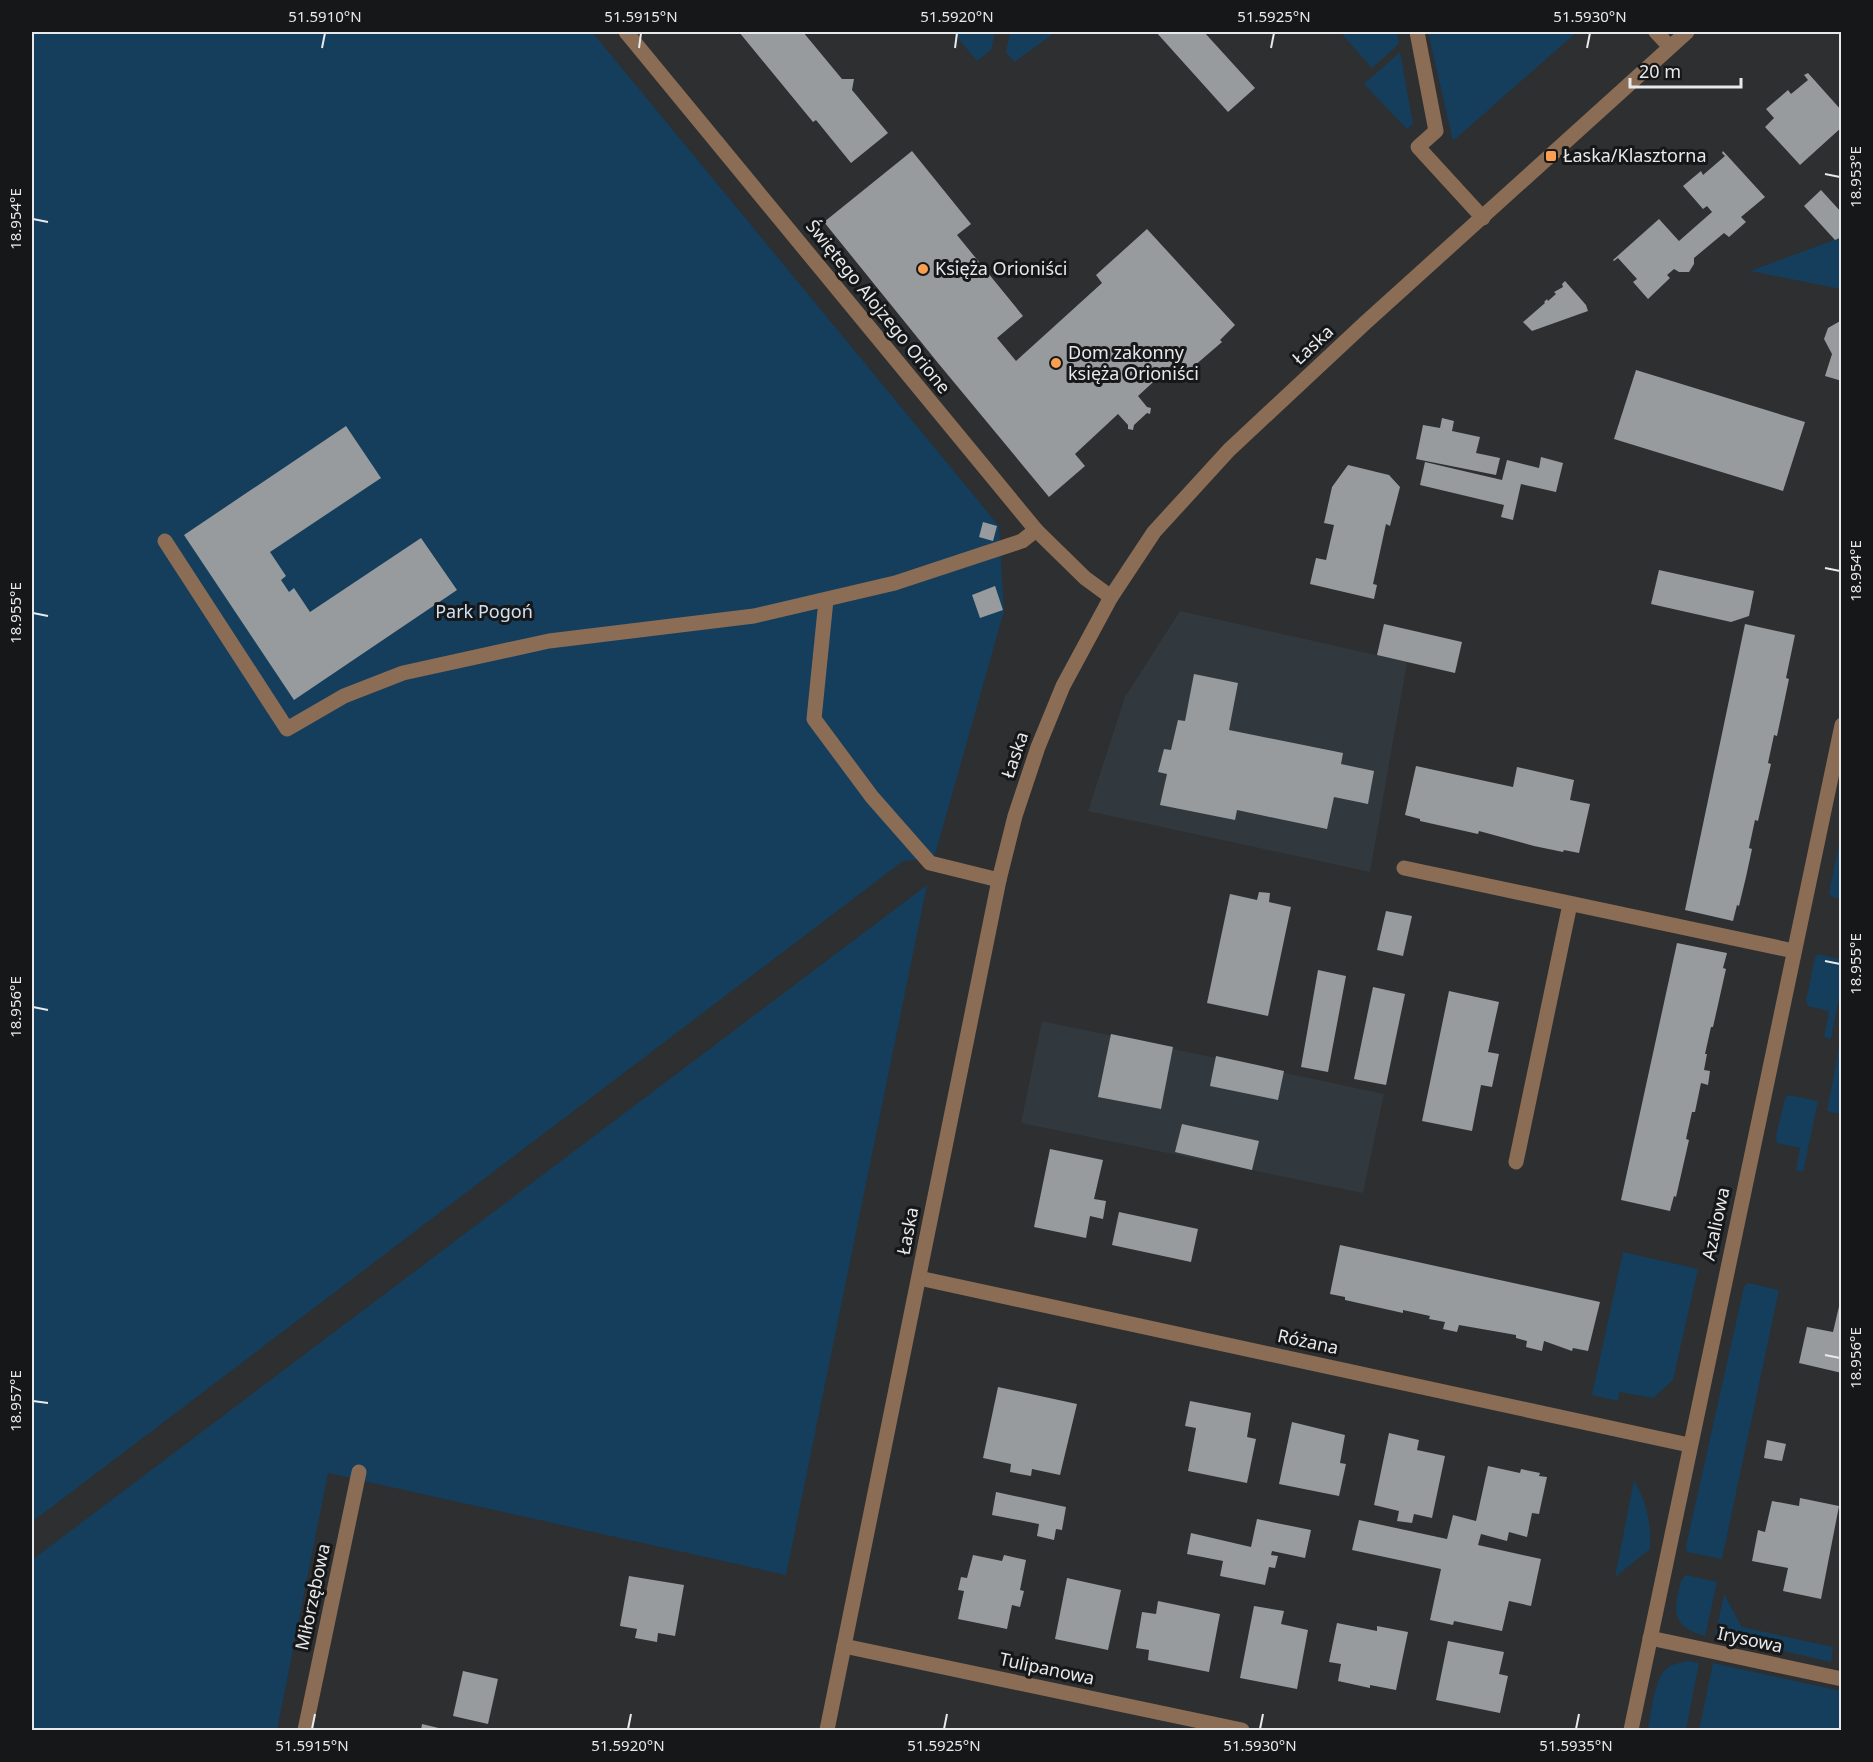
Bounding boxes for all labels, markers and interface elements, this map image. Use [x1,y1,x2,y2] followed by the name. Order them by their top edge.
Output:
[288,6,362,26] text: 51.5910°N
[604,6,678,26] text: 51.5915°N
[920,6,994,26] text: 51.5920°N
[1237,6,1311,26] text: 51.5925°N
[1553,6,1627,26] text: 51.5930°N
[1630,51,1741,89] scale bar
[1639,59,1681,83] text: 20 m
[1563,143,1707,167] place label: Łaska/Klasztorna
[1845,146,1865,208] text: 18.953°E
[1544,149,1558,163] marker: Łaska/Klasztorna
[5,188,25,250] text: 18.954°E
[801,214,956,398] street label: Świętego Alojzego Orione
[935,256,1067,280] place label: Księża Orioniści
[916,262,930,276] marker: Księża Orioniści
[1287,319,1338,369] street label: Łaska
[1068,340,1199,385] place label: Dom zakonny księża Orioniści
[1049,356,1063,370] marker: Dom zakonny księża Orioniści
[1845,540,1865,602] text: 18.954°E
[5,582,25,644] text: 18.955°E
[435,599,533,623] park label: Park Pogoń
[995,728,1033,781] street label: Łaska
[1845,933,1865,995] text: 18.955°E
[5,976,25,1038] text: 18.956°E
[1696,1185,1734,1263] street label: Azaliowa
[891,1205,923,1257] street label: Łaska
[1276,1323,1341,1359] street label: Różana
[1845,1327,1865,1389] text: 18.956°E
[5,1370,25,1432] text: 18.957°E
[289,1541,335,1652] street label: Miłorzębowa
[1715,1620,1785,1658] street label: Irysowa
[997,1646,1097,1690] street label: Tulipanowa
[275,1735,349,1755] text: 51.5915°N
[591,1735,665,1755] text: 51.5920°N
[907,1735,981,1755] text: 51.5925°N
[1223,1735,1297,1755] text: 51.5930°N
[1539,1735,1613,1755] text: 51.5935°N

